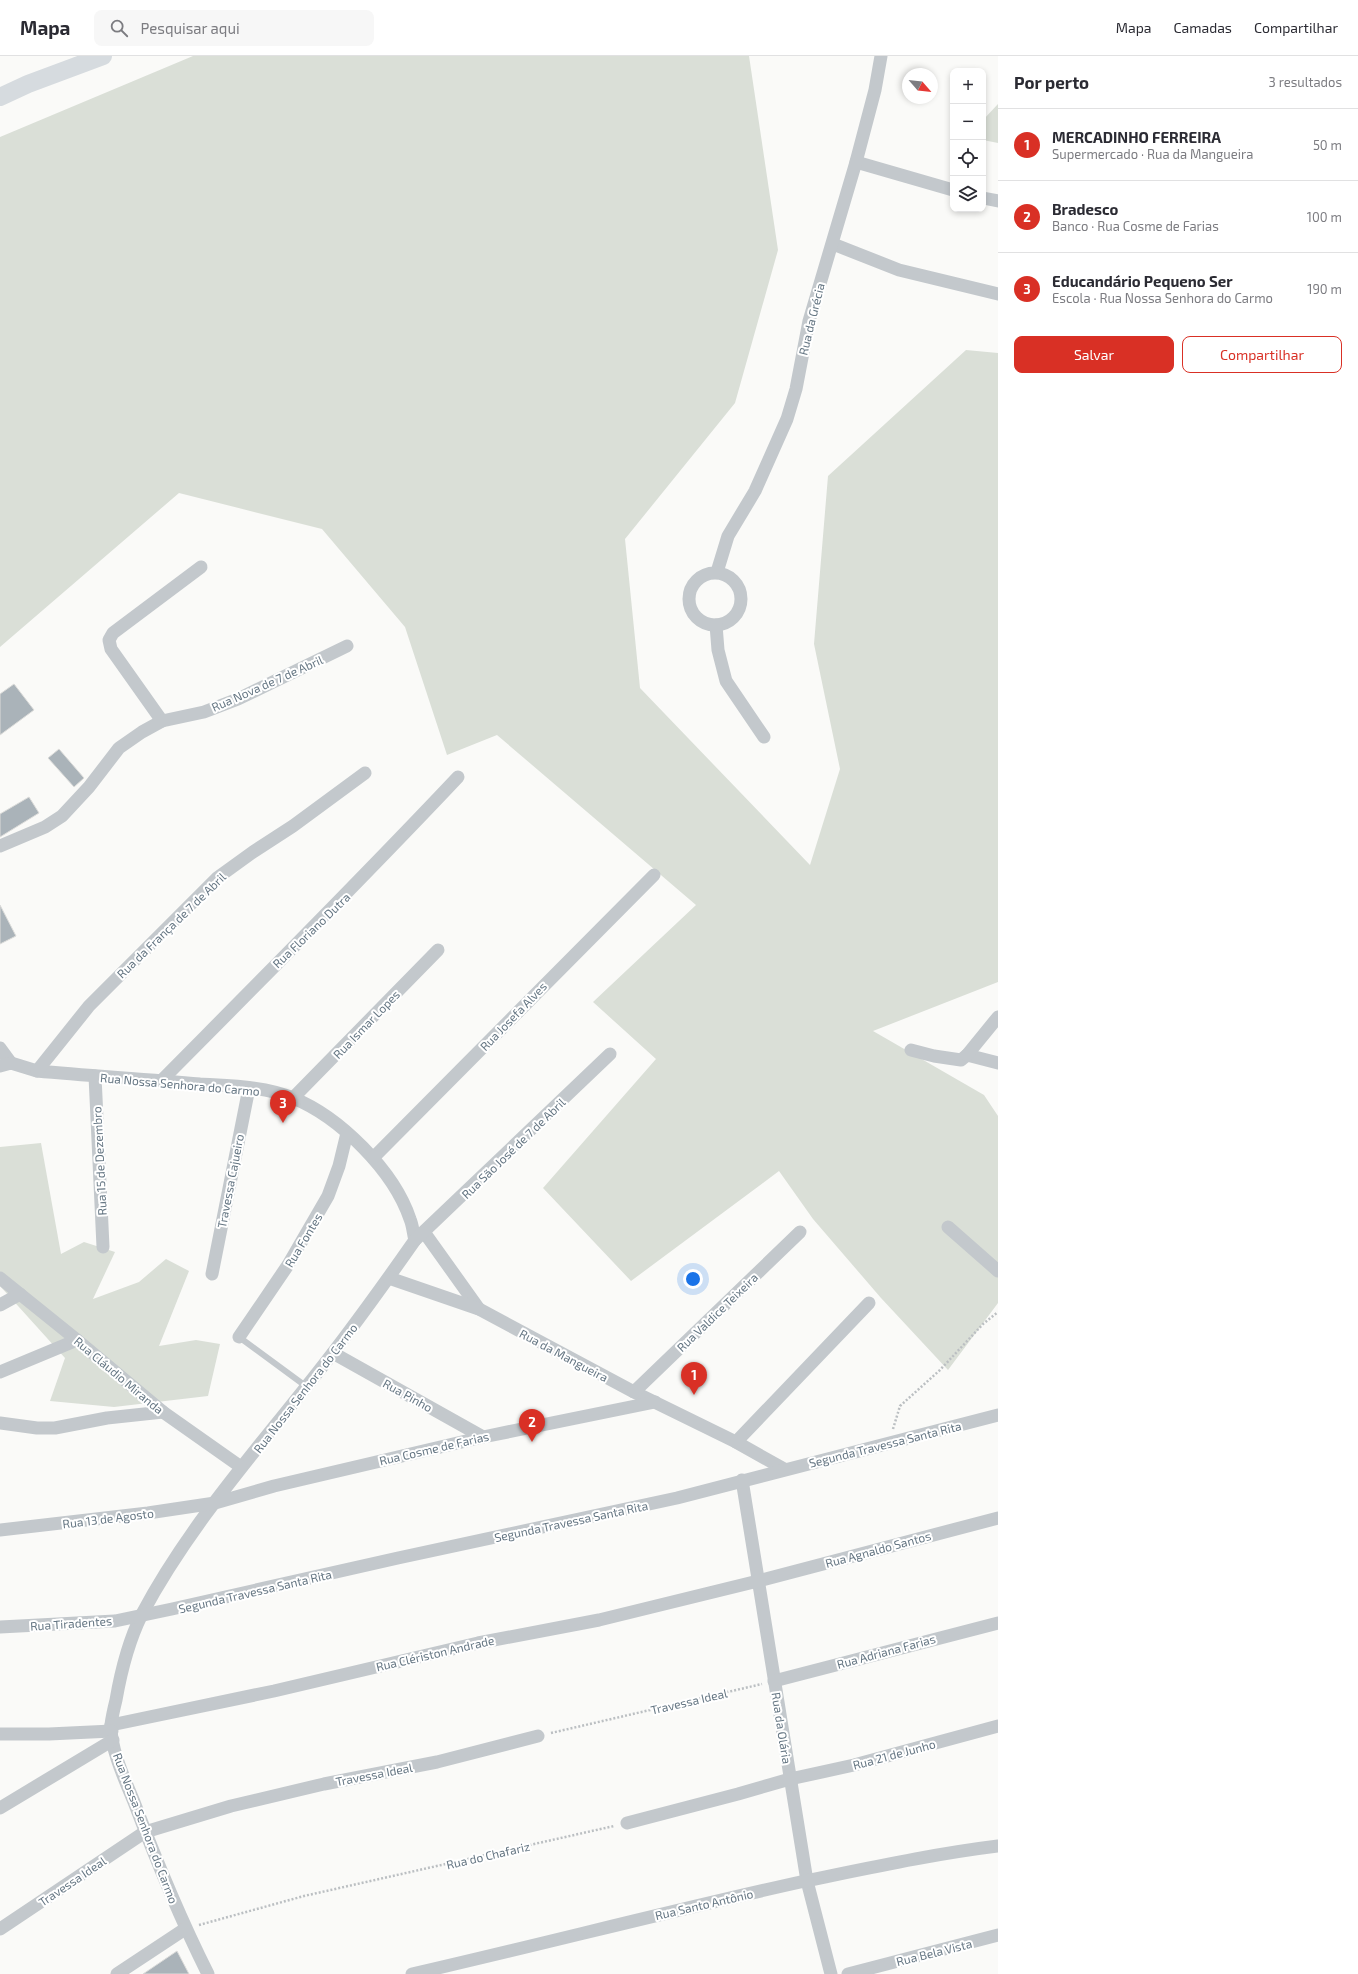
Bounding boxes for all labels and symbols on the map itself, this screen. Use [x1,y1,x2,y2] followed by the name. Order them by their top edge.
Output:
[902,68,938,104] north arrow
[795,282,827,356] street label: Rua da Grécia
[209,652,325,714] street label: Rua Nova de 7 de Abril
[114,869,229,981] street label: Rua da França de 7 de Abril
[269,890,353,970] street label: Rua Floriano Dutra
[477,979,549,1053] street label: Rua Josefa Alves
[330,987,402,1061] street label: Rua Ismar Lopes
[100,1070,261,1098] street label: Rua Nossa Senhora do Carmo
[270,1090,296,1123] pin: 3
[458,1095,568,1201] street label: Rua São José de 7 de Abril
[89,1106,109,1216] street label: Rua 15 de Dezembro
[214,1133,247,1229] street label: Travessa Cajueiro
[281,1210,325,1270] street label: Rua Fontes
[683,1269,703,1289] your location
[674,1270,760,1354] street label: Rua Valdice Teixeira
[250,1320,360,1455] street label: Rua Nossa Senhora do Carmo
[517,1326,611,1384] street label: Rua da Mangueira
[72,1334,166,1416] street label: Rua Cláudio Miranda
[681,1362,707,1395] pin: 1
[381,1376,435,1414] street label: Rua Pinho
[519,1409,545,1442] pin: 2
[807,1418,963,1470] street label: Segunda Travessa Santa Rita
[378,1429,490,1467] street label: Rua Cosme de Farias
[493,1498,649,1544] street label: Segunda Travessa Santa Rita
[62,1505,155,1531] street label: Rua 13 de Agosto
[824,1528,932,1570] street label: Rua Agnaldo Santos
[177,1567,333,1615] street label: Segunda Travessa Santa Rita
[30,1613,112,1633] street label: Rua Tiradentes
[835,1631,937,1671] street label: Rua Adriana Farias
[374,1633,496,1673] street label: Rua Clériston Andrade
[649,1685,729,1717] street label: Travessa Ideal
[769,1691,795,1765] street label: Rua da Olária
[851,1736,937,1772] street label: Rua 21 de Junho
[111,1751,181,1905] street label: Rua Nossa Senhora do Carmo
[334,1760,414,1788] street label: Travessa Ideal
[445,1839,531,1871] street label: Rua do Chafariz
[36,1853,109,1909] street label: Travessa Ideal
[654,1886,755,1922] street label: Rua Santo Antônio
[895,1936,973,1968] street label: Rua Bela Vista

